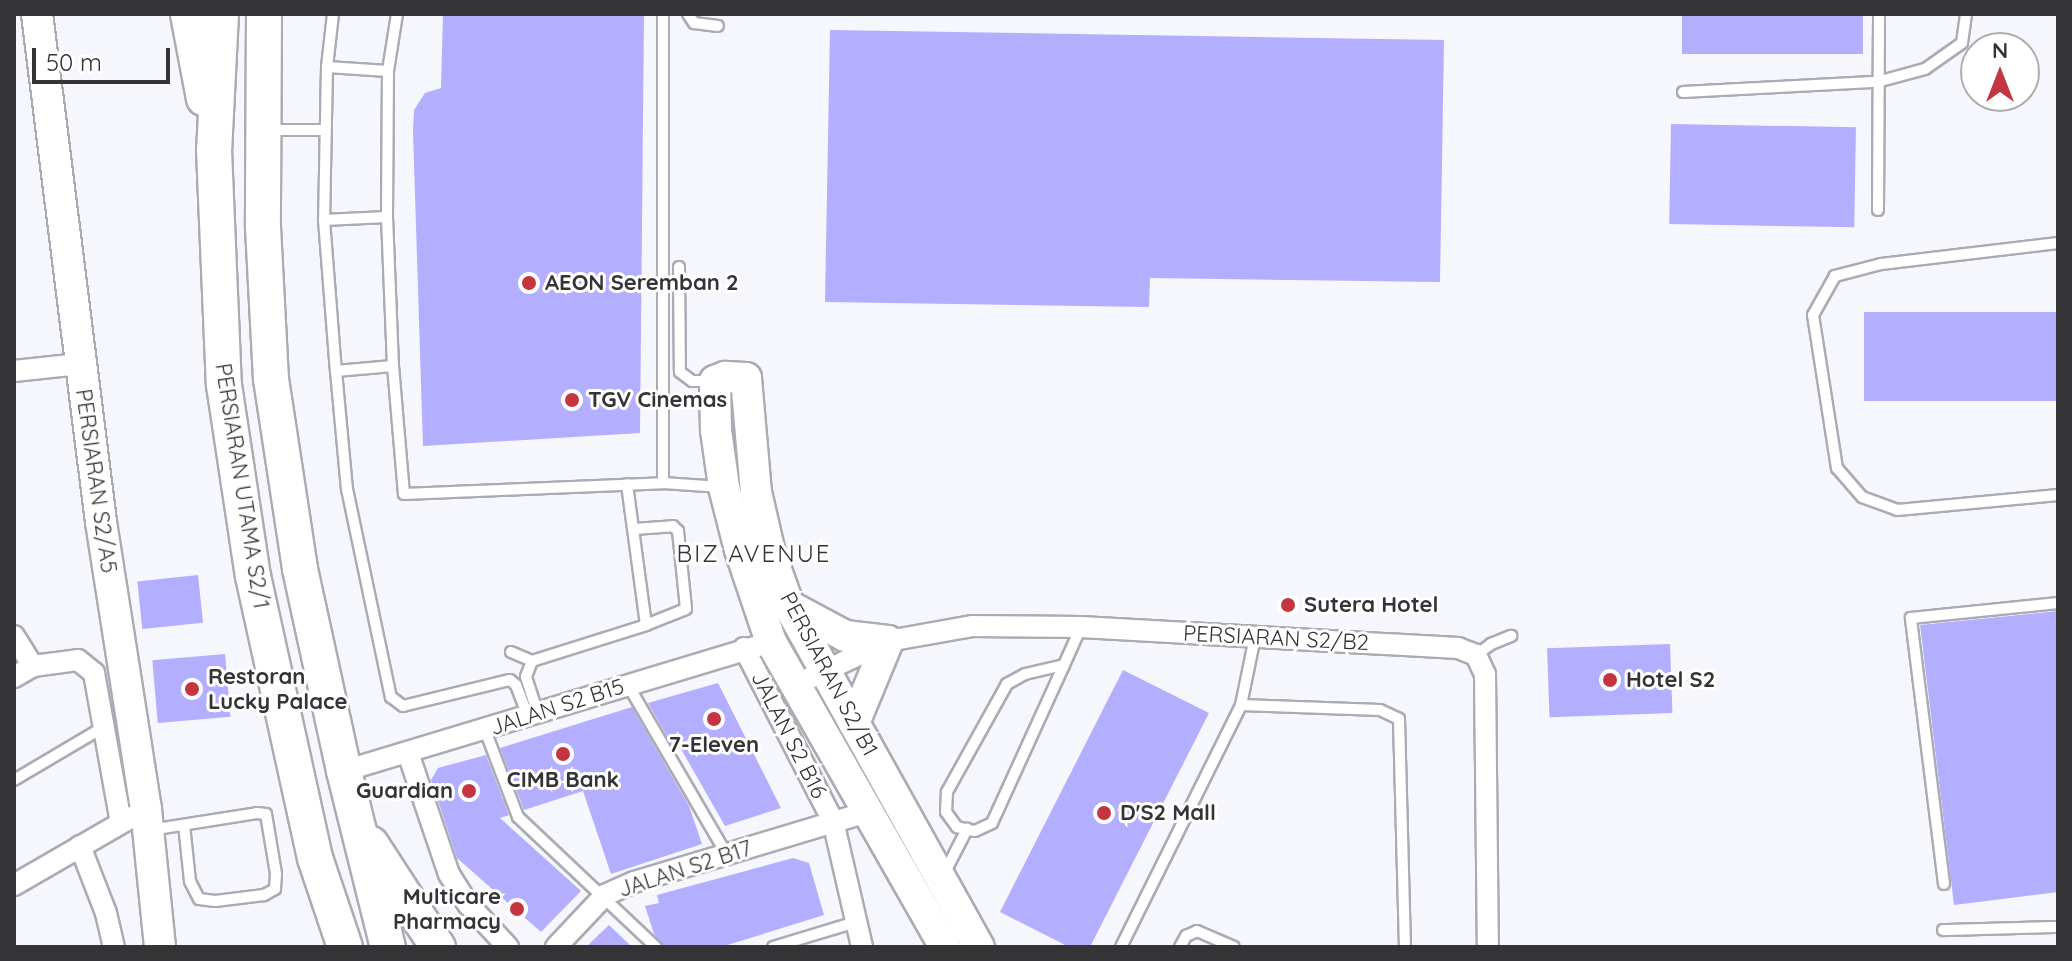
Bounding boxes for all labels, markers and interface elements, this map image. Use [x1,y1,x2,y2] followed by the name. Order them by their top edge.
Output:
[36,32,174,82] scale bar
[1960,32,2040,112] north arrow
[1992,36,2008,64] text: N
[46,47,102,77] text: 50 m
[545,270,739,296] place label: AEON Seremban 2
[520,274,538,292] marker: AEON Seremban 2
[210,361,274,611] street label: PERSIARAN UTAMA S2/1
[70,387,122,575] street label: PERSIARAN S2/A5
[588,387,727,413] place label: TGV Cinemas
[563,391,581,409] marker: TGV Cinemas
[677,540,831,568] district label: BIZ AVENUE
[775,587,883,761] street label: PERSIARAN S2/B1
[1304,592,1439,618] place label: Sutera Hotel
[1279,596,1297,614] marker: Sutera Hotel
[1182,620,1370,656] street label: PERSIARAN S2/B2
[208,663,347,714] place label: Restoran Lucky Palace
[746,667,832,803] street label: JALAN S2 B16
[1626,667,1715,693] place label: Hotel S2
[1601,671,1619,689] marker: Hotel S2
[487,673,627,741] street label: JALAN S2 B15
[183,680,201,698] marker: Restoran Lucky Palace
[705,710,723,728] marker: 7-Eleven
[669,732,759,758] place label: 7-Eleven
[554,745,572,763] marker: CIMB Bank
[507,767,619,793] place label: CIMB Bank
[356,778,453,804] place label: Guardian
[460,782,478,800] marker: Guardian
[1120,800,1216,826] place label: D'S2 Mall
[1095,804,1113,822] marker: D'S2 Mall
[615,835,755,903] street label: JALAN S2 B17
[393,883,501,934] place label: Multicare Pharmacy
[508,900,526,918] marker: Multicare Pharmacy

